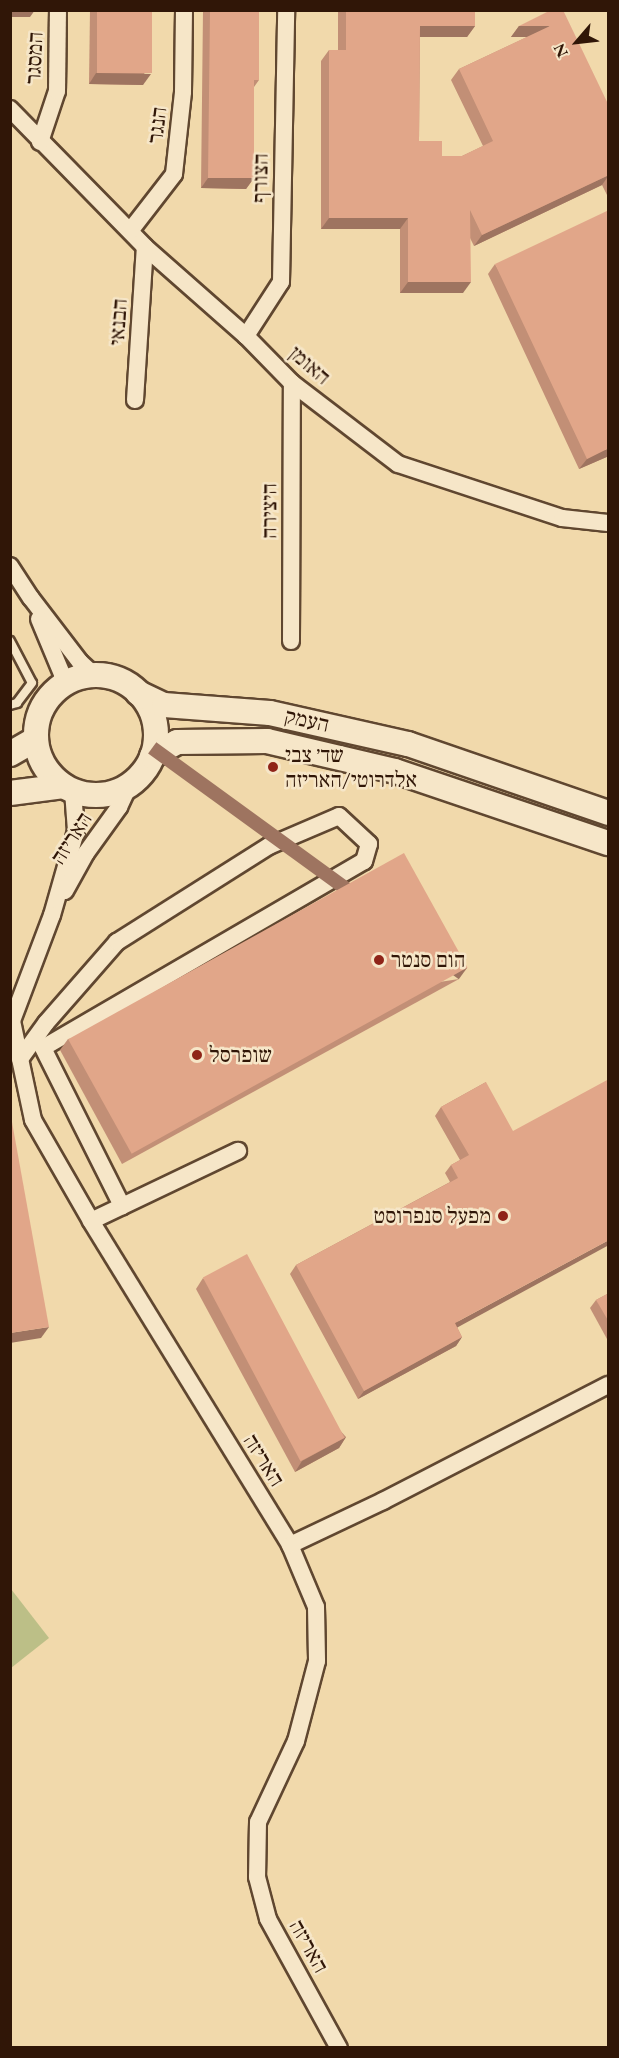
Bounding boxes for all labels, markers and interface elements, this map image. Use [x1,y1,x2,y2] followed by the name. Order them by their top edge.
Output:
[547,12,607,72] north arrow
[19,31,49,85] street label: המסגר
[548,40,573,61] text: N
[142,105,172,145] street label: הנגר
[246,153,274,203] street label: הצורף
[103,297,133,347] street label: הבנאי
[284,340,336,390] street label: האומן
[256,483,282,539] street label: היצירה
[282,702,332,738] street label: העמק
[285,741,417,792] place label: שד׳ צבי אלדרוטי/האריזה
[266,760,280,774] marker: שד׳ צבי אלדרוטי/האריזה
[44,807,98,869] street label: האריזה
[391,947,465,973] place label: הום סנטר
[372,953,386,967] marker: הום סנטר
[209,1042,272,1068] place label: שופרסל
[190,1048,204,1062] marker: שופרסל
[374,1203,491,1229] place label: מפעל סנפרוסט
[496,1209,510,1223] marker: מפעל סנפרוסט
[238,1429,290,1491] street label: האריזה
[284,1915,334,1977] street label: האריזה

